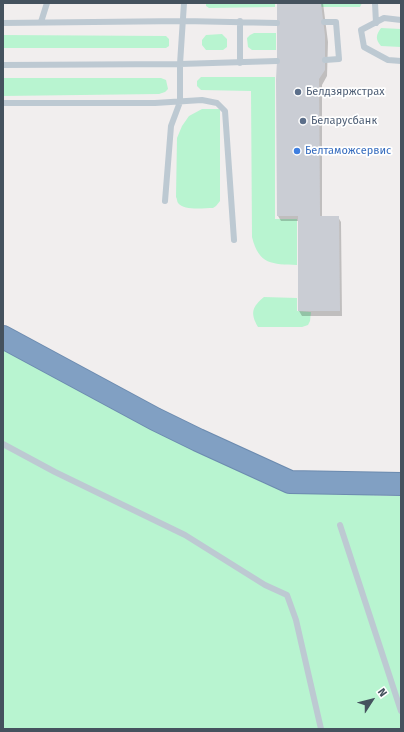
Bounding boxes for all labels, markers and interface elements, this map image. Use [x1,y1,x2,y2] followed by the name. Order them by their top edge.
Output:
[306,85,384,99] place label: Белдзяржстрах
[293,87,303,97] marker: Белдзяржстрах
[311,114,377,128] place label: Беларусбанк
[298,116,308,126] marker: Беларусбанк
[305,144,391,158] place label: Белтаможсервис
[292,146,302,156] marker: Белтаможсервис
[352,680,392,720] north arrow
[375,686,390,699] text: N

